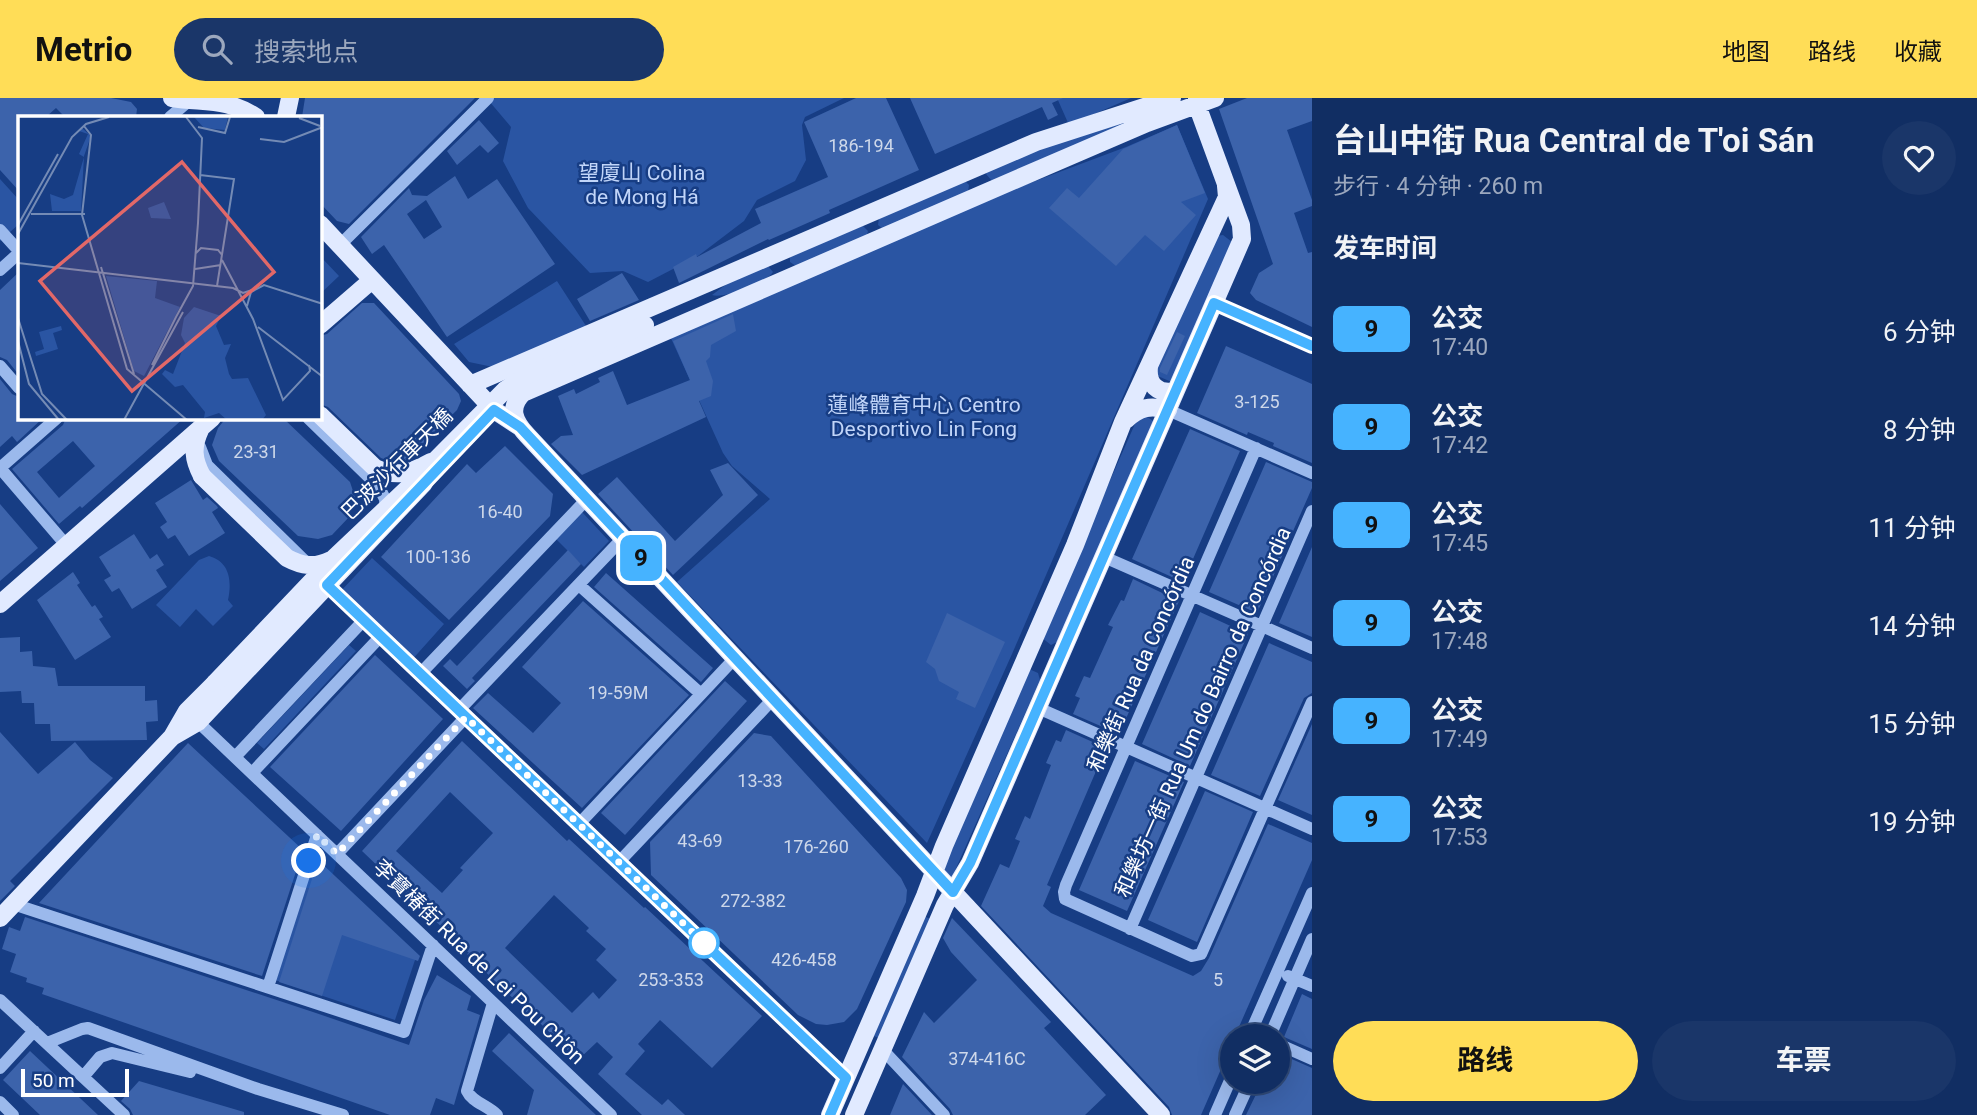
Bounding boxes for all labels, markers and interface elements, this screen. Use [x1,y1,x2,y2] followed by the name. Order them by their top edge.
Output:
[174,18,664,81] search box
[35,30,132,69] text: Metrio
[198,30,236,68] icon: search
[254,37,358,67] text: 搜索地点
[1722,38,1770,66] text: 地图
[1808,38,1856,66] text: 路线
[1894,38,1942,66] text: 收藏
[18,116,322,420] inset map
[1333,121,1814,160] text: 台山中街 Rua Central de T'oi Sán
[1882,121,1956,195] button: heart
[828,135,894,156] house number: 186-194
[578,161,706,209] park label: 望廈山 Colina de Mong Há
[1333,173,1543,200] text: 步行 · 4 分钟 · 260 m
[1333,233,1437,263] text: 发车时间
[1431,303,1483,333] text: 公交
[1365,315,1378,343] text: 9
[1883,317,1956,347] text: 6 分钟
[1431,334,1488,361] text: 17:40
[1234,391,1280,412] house number: 3-125
[827,393,1021,441] park label: 蓮峰體育中心 Centro Desportivo Lin Fong
[1431,401,1483,431] text: 公交
[337,404,457,524] street label: 巴波沙行車天橋
[1365,413,1378,441] text: 9
[1883,415,1956,445] text: 8 分钟
[1431,432,1488,459] text: 17:42
[233,441,279,462] house number: 23-31
[1431,499,1483,529] text: 公交
[477,501,523,522] house number: 16-40
[1365,511,1378,539] text: 9
[1868,513,1956,543] text: 11 分钟
[1110,523,1296,901] street label: 和樂坊一街 Rua Um do Bairro da Concórdia
[1431,530,1488,557] text: 17:45
[618,535,664,581] line badge: 9
[634,544,648,572] text: 9
[405,546,471,567] house number: 100-136
[1083,553,1199,775] street label: 和樂街 Rua da Concórdia
[1431,597,1483,627] text: 公交
[1365,609,1378,637] text: 9
[1868,611,1956,641] text: 14 分钟
[1431,628,1488,655] text: 17:48
[587,682,649,703] house number: 19-59M
[1431,695,1483,725] text: 公交
[1365,707,1378,735] text: 9
[1868,709,1956,739] text: 15 分钟
[1431,726,1488,753] text: 17:49
[737,770,783,791] house number: 13-33
[1431,793,1483,823] text: 公交
[1365,805,1378,833] text: 9
[1868,807,1956,837] text: 19 分钟
[1431,824,1488,851] text: 17:53
[677,830,723,851] house number: 43-69
[783,836,849,857] house number: 176-260
[291,843,326,878] your location
[369,855,589,1069] street label: 李寶椿街 Rua de Lei Pou Ch'ôn
[720,890,786,911] house number: 272-382
[689,928,719,958] unlabelled marker
[771,949,837,970] house number: 426-458
[638,969,704,990] house number: 253-353
[1213,969,1223,990] house number: 5
[1333,1021,1638,1101] button: 路线
[1652,1021,1956,1101] button: 车票
[1220,1024,1290,1094] map controls
[1220,1024,1290,1094] button: layers
[948,1048,1026,1069] house number: 374-416C
[21,1066,130,1098] scale bar
[32,1069,75,1092] text: 50 m

